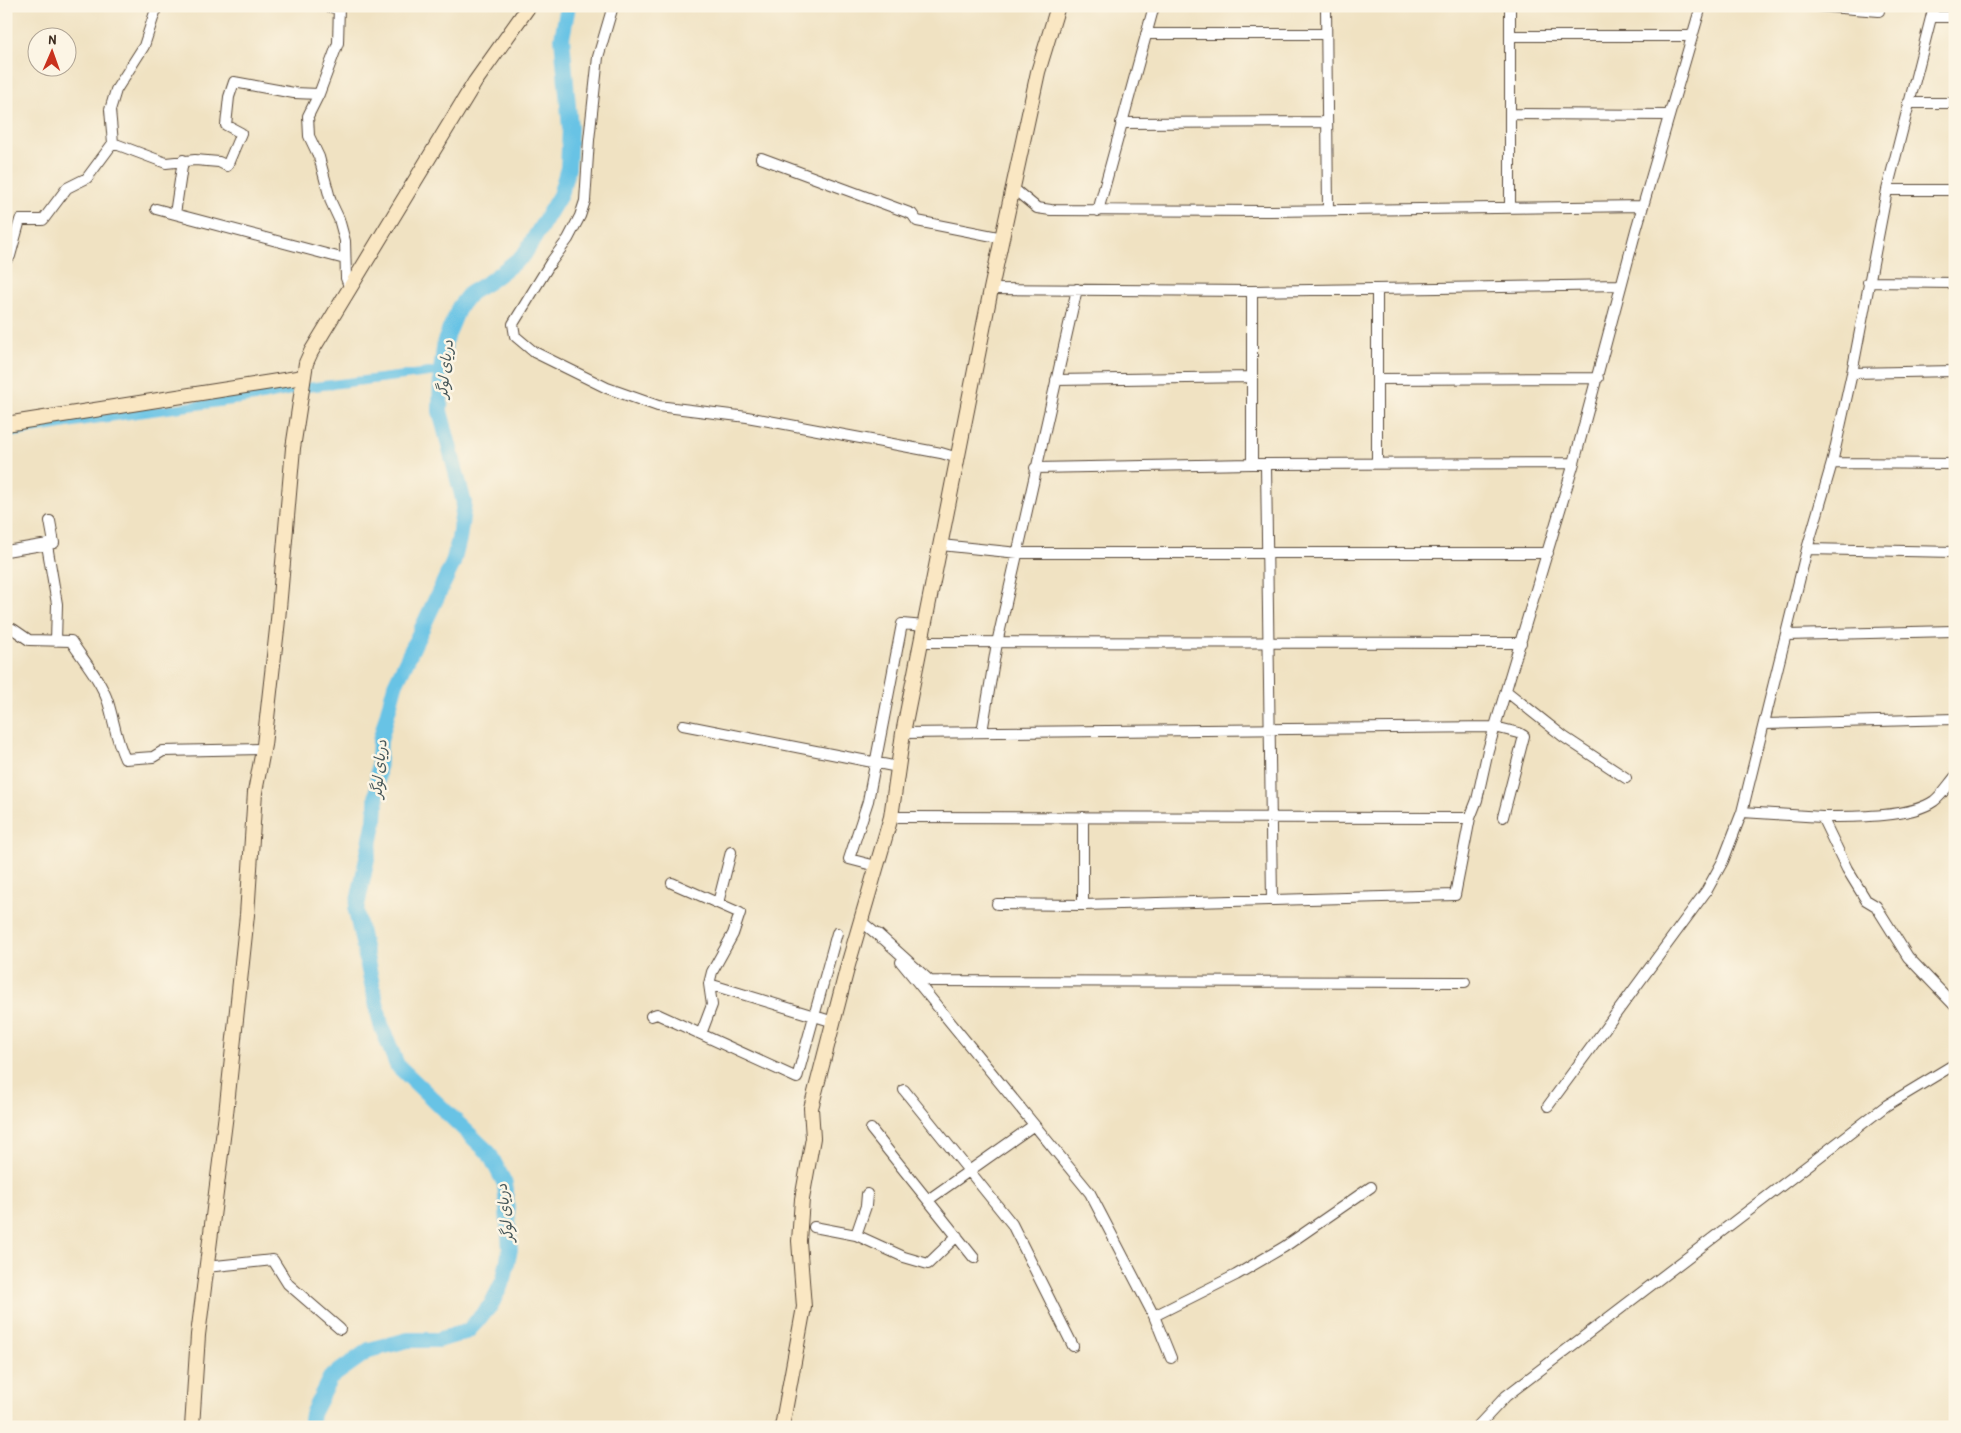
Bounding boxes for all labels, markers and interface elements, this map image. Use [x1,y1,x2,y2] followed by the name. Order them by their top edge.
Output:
[28,28,78,78] north arrow
[48,29,57,48] text: N
[431,339,458,401] water label: دریای لوگر
[365,739,392,801] water label: دریای لوگر
[491,1183,519,1245] water label: دریای لوگر

